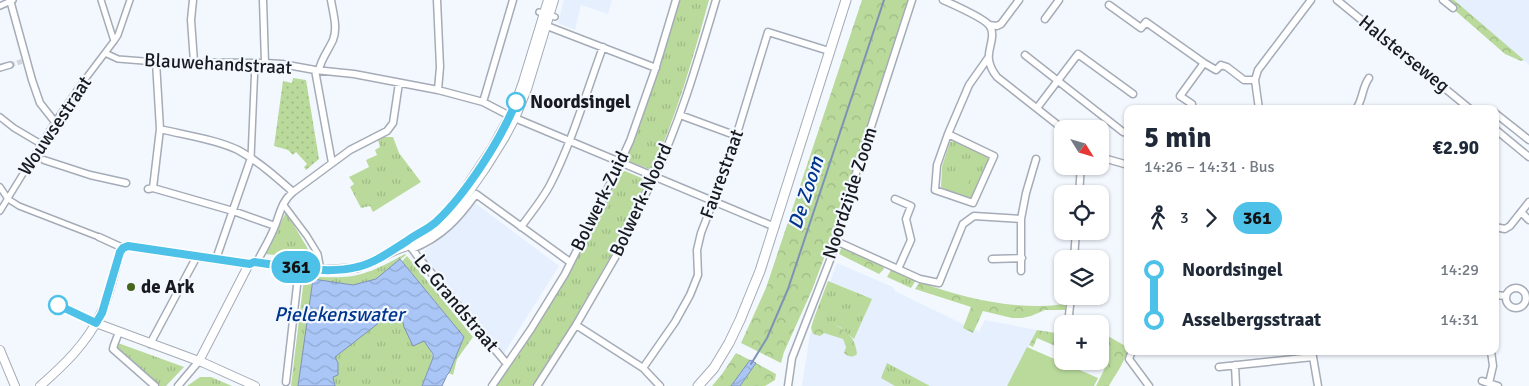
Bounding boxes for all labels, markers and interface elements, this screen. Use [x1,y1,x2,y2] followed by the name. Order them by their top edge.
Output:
[1354,10,1454,98] street label: Halsterseweg
[143,48,293,80] street label: Blauwehandstraat
[13,71,97,180] street label: Wouwsestraat
[530,90,631,114] place label: Noordsingel
[506,92,526,112] marker: Noordsingel
[1054,120,1109,175] north arrow
[1054,120,1109,370] map controls
[1144,121,1212,155] text: 5 min
[817,124,883,262] street label: Noordzijde Zoom
[695,126,749,222] street label: Faurestraat
[1433,136,1479,160] text: €2.90
[604,140,678,260] street label: Bolwerk-Noord
[566,147,634,255] street label: Bolwerk-Zuid
[783,153,830,232] water label: De Zoom
[1144,157,1275,177] text: 14:26 – 14:31 · Bus
[1054,185,1109,240] button: locate
[1144,204,1172,232] icon: walk
[1197,204,1225,232] icon: forward
[1243,207,1272,229] text: 361
[1180,208,1189,228] text: 3
[408,249,504,357] street label: Le Grandstraat
[1054,250,1109,305] button: layers
[267,251,325,283] line badge: 361
[281,256,311,278] text: 361
[1182,258,1283,282] text: Noordsingel
[1440,260,1479,280] text: 14:29
[141,275,195,299] place label: de Ark
[125,281,137,293] marker: de Ark
[48,295,68,315] unlabelled marker
[274,302,407,327] water label: Pielekenswater
[1182,308,1321,332] text: Asselbergsstraat
[1440,310,1479,330] text: 14:31
[1054,315,1109,370] button: +

